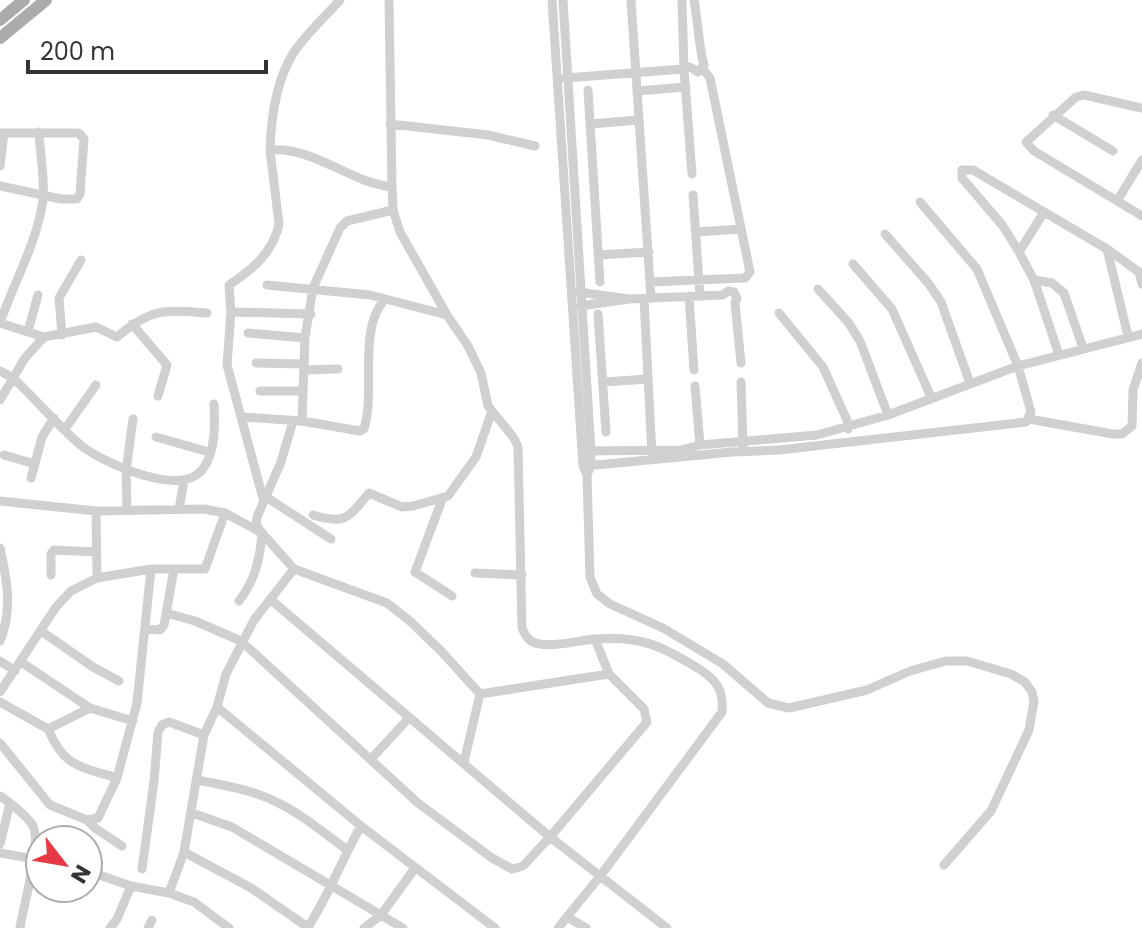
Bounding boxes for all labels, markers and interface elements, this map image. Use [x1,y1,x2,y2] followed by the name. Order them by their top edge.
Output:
[28,24,266,74] scale bar
[40,35,115,68] text: 200 m
[24,824,104,904] north arrow
[63,859,98,889] text: N

